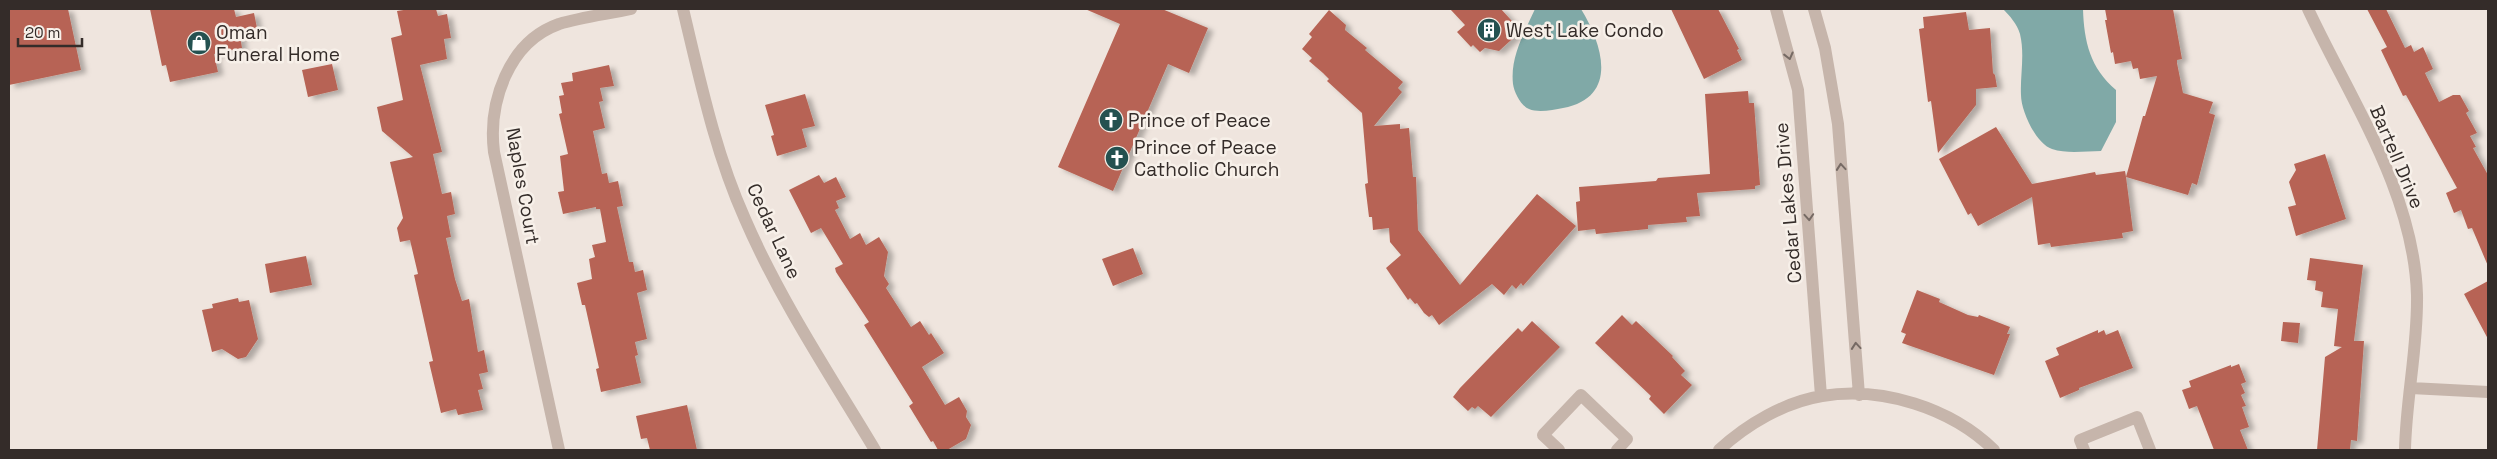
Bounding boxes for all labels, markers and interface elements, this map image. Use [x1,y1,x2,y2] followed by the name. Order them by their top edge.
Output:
[18,15,81,47] scale bar
[1476,17,1502,43] building icon: West Lake Condo
[1506,18,1664,43] place label: West Lake Condo
[216,20,340,67] place label: Oman Funeral Home
[25,23,60,42] text: 20 m
[186,30,212,56] shop icon: Oman Funeral Home
[1783,51,1794,60] one-way arrow
[2364,101,2430,213] street label: Bartell Drive
[1098,107,1124,133] church icon: Prince of Peace
[1128,108,1271,133] place label: Prince of Peace
[1769,122,1807,284] street label: Cedar Lakes Drive
[500,126,546,246] street label: Naples Court
[1134,135,1279,182] place label: Prince of Peace Catholic Church
[1104,145,1130,171] church icon: Prince of Peace Catholic Church
[1836,162,1847,170] one-way arrow
[741,179,807,283] street label: Cedar Lane
[1803,213,1814,221] one-way arrow
[1851,342,1862,350] one-way arrow

